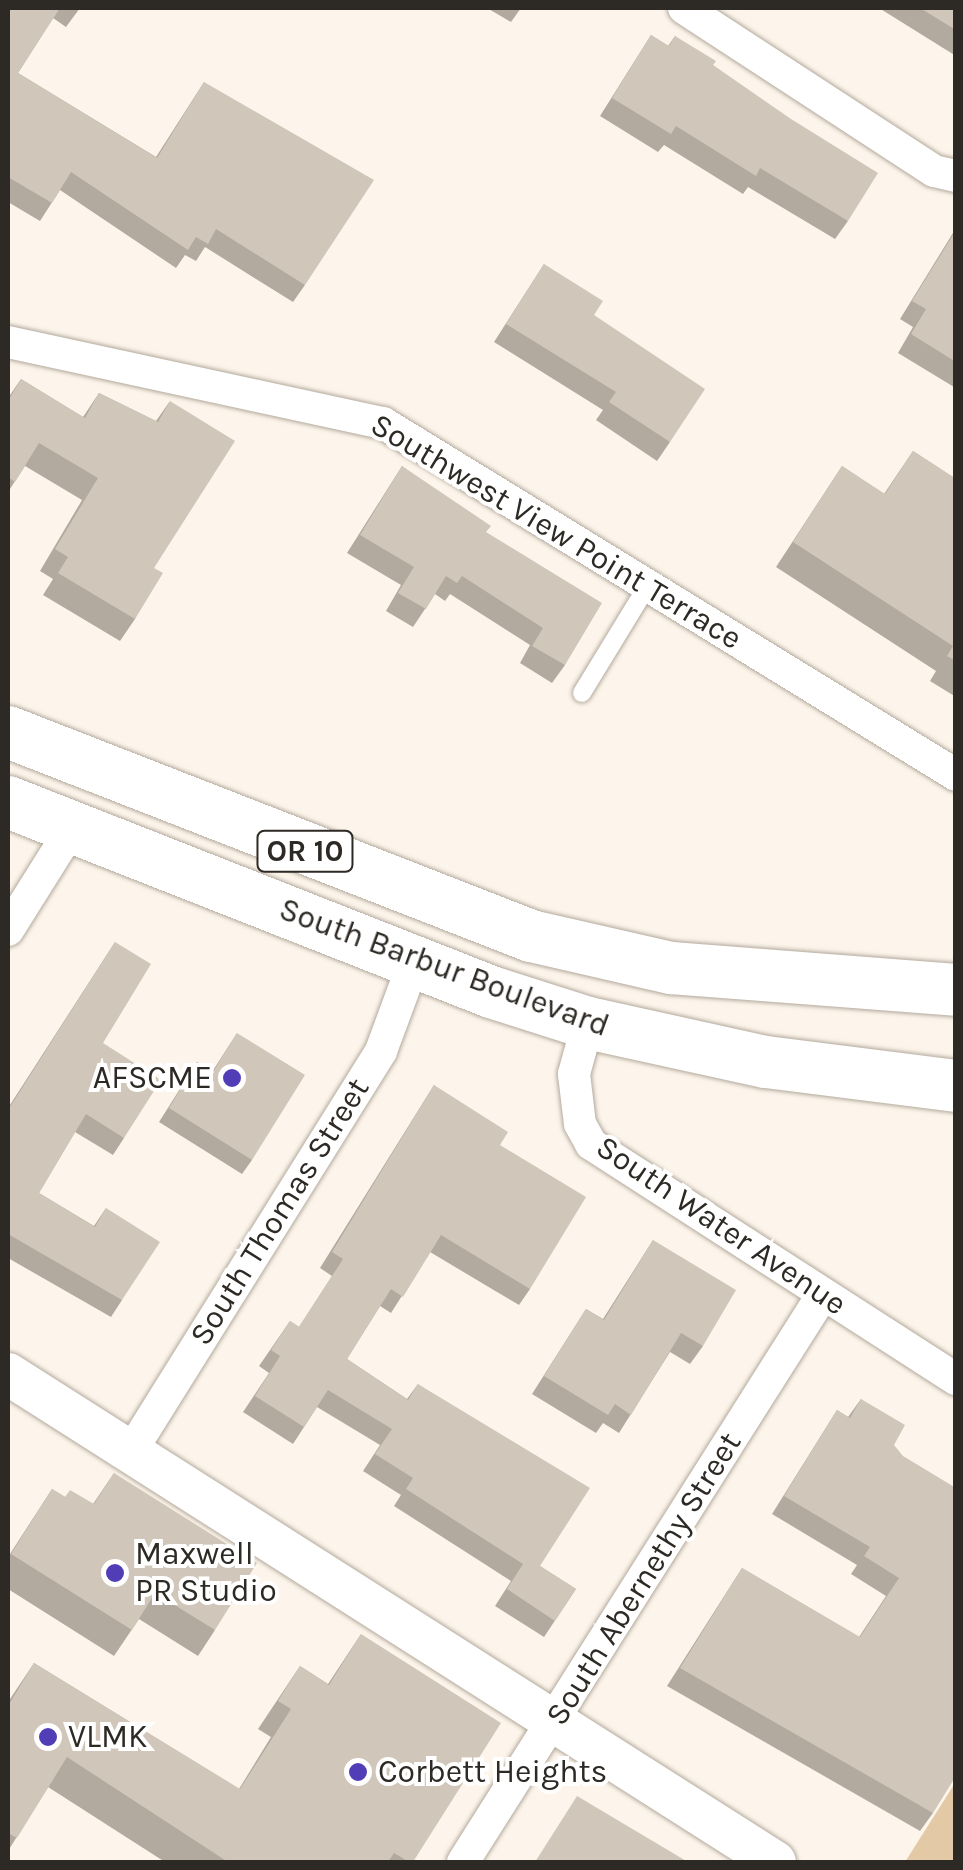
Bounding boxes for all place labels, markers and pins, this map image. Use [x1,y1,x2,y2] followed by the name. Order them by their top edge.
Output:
[93,1059,212,1097] place label: AFSCME
[221,1067,243,1089] marker: AFSCME
[135,1536,277,1611] place label: Maxwell PR Studio
[104,1562,126,1584] marker: Maxwell PR Studio
[68,1718,148,1756] place label: VLMK
[37,1726,59,1748] marker: VLMK
[378,1753,607,1791] place label: Corbett Heights
[347,1761,369,1783] marker: Corbett Heights

